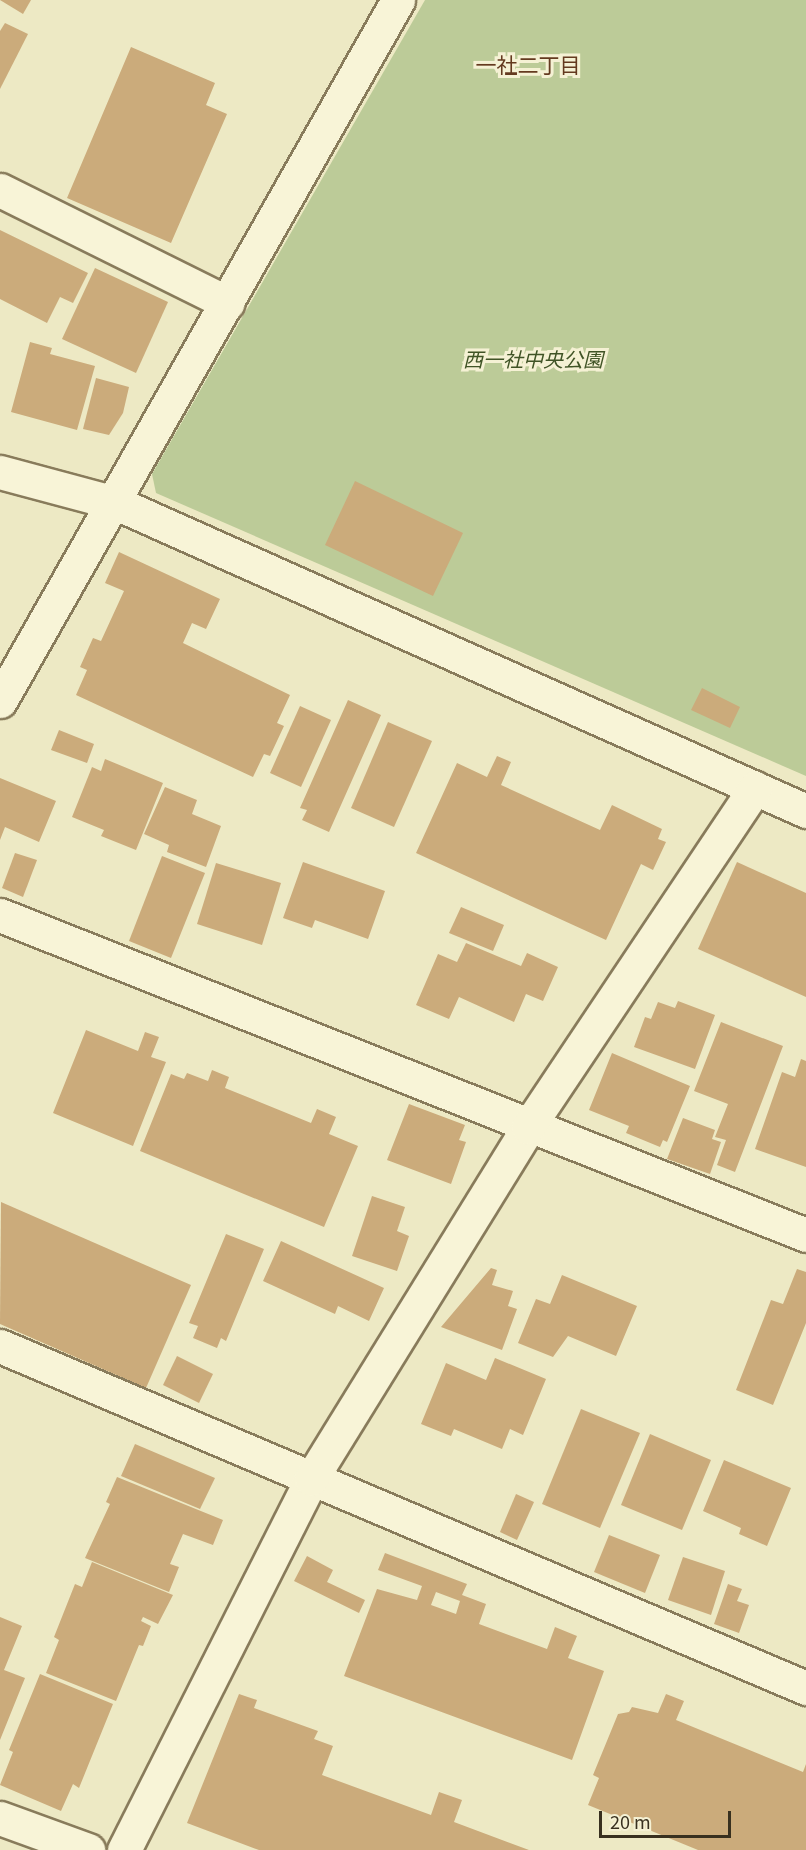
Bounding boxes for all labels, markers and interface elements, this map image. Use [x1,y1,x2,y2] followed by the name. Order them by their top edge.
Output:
[476,51,580,77] district label: 一社二丁目
[463,346,603,370] park label: 西一社中央公園
[602,1799,734,1837] scale bar
[610,1808,651,1834] text: 20 m

